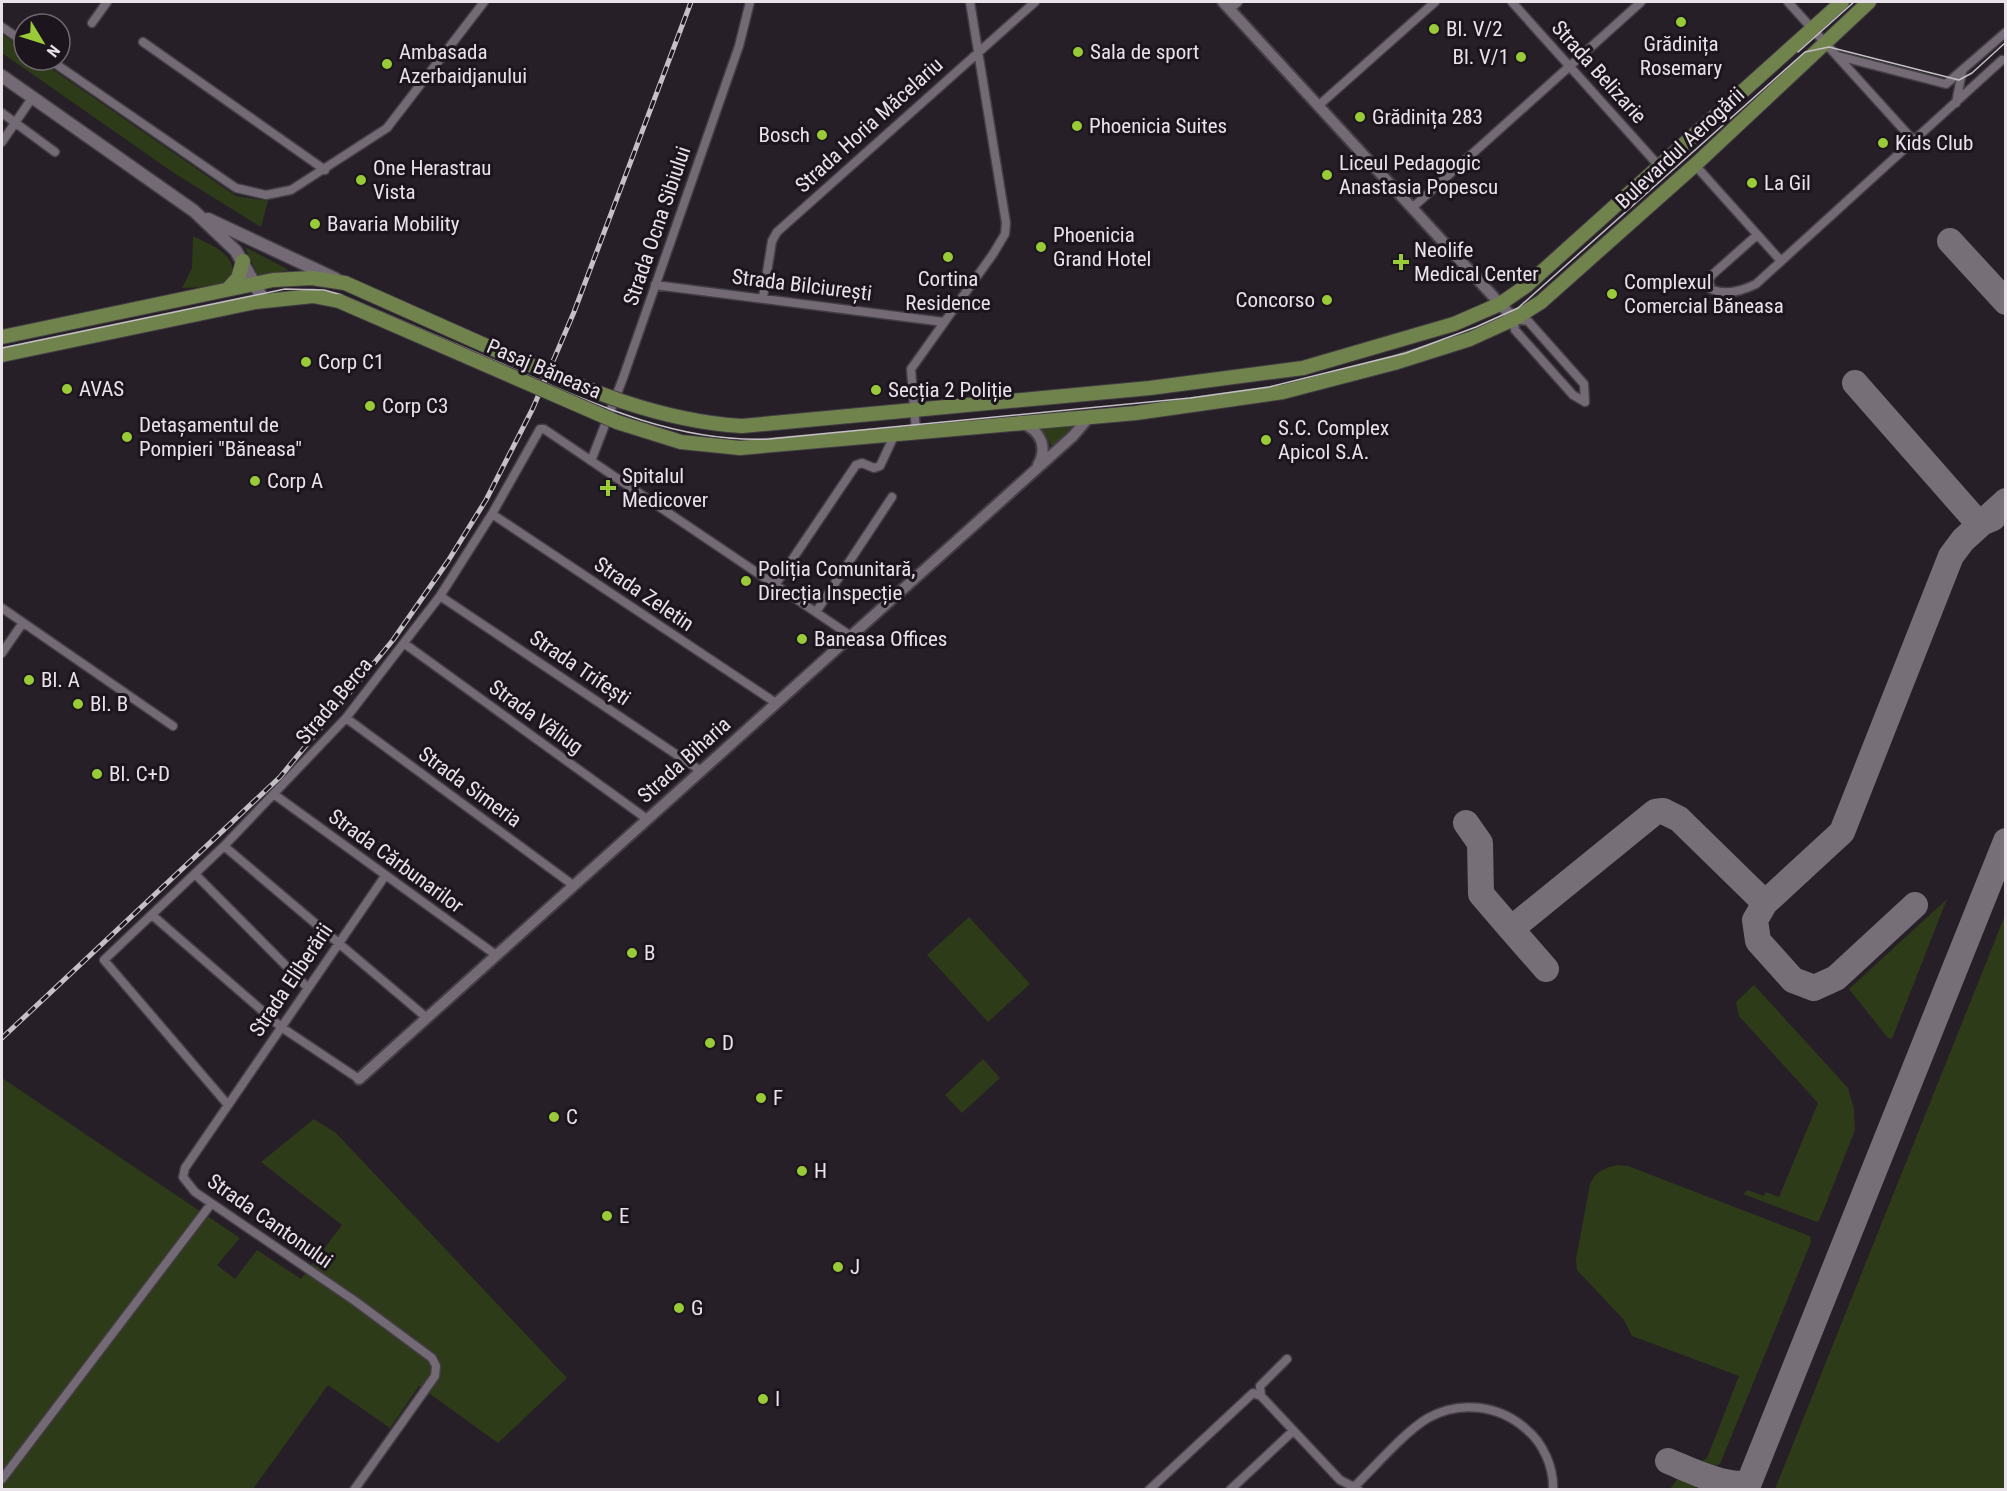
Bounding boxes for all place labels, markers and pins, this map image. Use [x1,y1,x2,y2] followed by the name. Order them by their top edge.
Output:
[1674,15,1688,29] marker: Grădinița Rosemary
[1446,17,1503,41] place label: Bl. V/2
[1427,22,1441,36] marker: Bl. V/2
[1640,32,1722,80] place label: Grădinița Rosemary
[399,40,527,88] place label: Ambasada Azerbaidjanului
[1090,40,1199,64] place label: Sala de sport
[1071,45,1085,59] marker: Sala de sport
[1452,45,1509,69] place label: Bl. V/1
[1514,50,1528,64] marker: Bl. V/1
[380,57,394,71] marker: Ambasada Azerbaidjanului
[1372,105,1483,130] place label: Grădinița 283
[1353,110,1367,124] marker: Grădinița 283
[1089,114,1227,138] place label: Phoenicia Suites
[1070,119,1084,133] marker: Phoenicia Suites
[759,123,810,147] place label: Bosch
[815,128,829,142] marker: Bosch
[1895,131,1973,155] place label: Kids Club
[1876,136,1890,150] marker: Kids Club
[1339,151,1498,199] place label: Liceul Pedagogic Anastasia Popescu
[373,156,491,204] place label: One Herastrau Vista
[1320,168,1334,182] marker: Liceul Pedagogic Anastasia Popescu
[1764,171,1811,195] place label: La Gil
[354,173,368,187] marker: One Herastrau Vista
[1745,176,1759,190] marker: La Gil
[327,212,460,236] place label: Bavaria Mobility
[308,217,322,231] marker: Bavaria Mobility
[1053,223,1151,271] place label: Phoenicia Grand Hotel
[1414,238,1539,286] place label: Neolife Medical Center
[1034,240,1048,254] marker: Phoenicia Grand Hotel
[941,250,955,264] marker: Cortina Residence
[1392,253,1410,271] marker: Neolife Medical Center
[905,267,991,315] place label: Cortina Residence
[1624,270,1784,318] place label: Complexul Comercial Băneasa
[1605,287,1619,301] marker: Complexul Comercial Băneasa
[1236,288,1315,312] place label: Concorso
[1320,293,1334,307] marker: Concorso
[318,350,384,374] place label: Corp C1
[299,355,313,369] marker: Corp C1
[79,377,124,401] place label: AVAS
[888,378,1012,403] place label: Secția 2 Poliție
[60,382,74,396] marker: AVAS
[869,383,883,397] marker: Secția 2 Poliție
[382,394,448,418] place label: Corp C3
[363,399,377,413] marker: Corp C3
[139,413,302,461] place label: Detașamentul de Pompieri "Băneasa"
[1278,416,1389,464] place label: S.C. Complex Apicol S.A.
[120,430,134,444] marker: Detașamentul de Pompieri "Băneasa"
[1259,433,1273,447] marker: S.C. Complex Apicol S.A.
[622,464,708,512] place label: Spitalul Medicover
[267,469,323,493] place label: Corp A
[248,474,262,488] marker: Corp A
[599,479,617,497] marker: Spitalul Medicover
[758,557,915,606] place label: Poliția Comunitară, Direcția Inspecție
[739,574,753,588] marker: Poliția Comunitară, Direcția Inspecție
[814,627,947,651] place label: Baneasa Offices
[795,632,809,646] marker: Baneasa Offices
[41,668,80,692] place label: Bl. A
[22,673,36,687] marker: Bl. A
[90,692,128,716] place label: Bl. B
[71,697,85,711] marker: Bl. B
[109,762,170,786] place label: Bl. C+D
[90,767,104,781] marker: Bl. C+D
[644,941,655,965] place label: B
[625,946,639,960] marker: B
[722,1031,734,1055] place label: D
[703,1036,717,1050] marker: D
[773,1086,783,1110] place label: F
[754,1091,768,1105] marker: F
[566,1105,578,1129] place label: C
[547,1110,561,1124] marker: C
[814,1159,827,1183] place label: H
[795,1164,809,1178] marker: H
[619,1204,629,1228] place label: E
[600,1209,614,1223] marker: E
[850,1255,860,1279] place label: J
[831,1260,845,1274] marker: J
[691,1296,703,1320] place label: G
[672,1301,686,1315] marker: G
[775,1387,780,1411] place label: I
[756,1392,770,1406] marker: I

